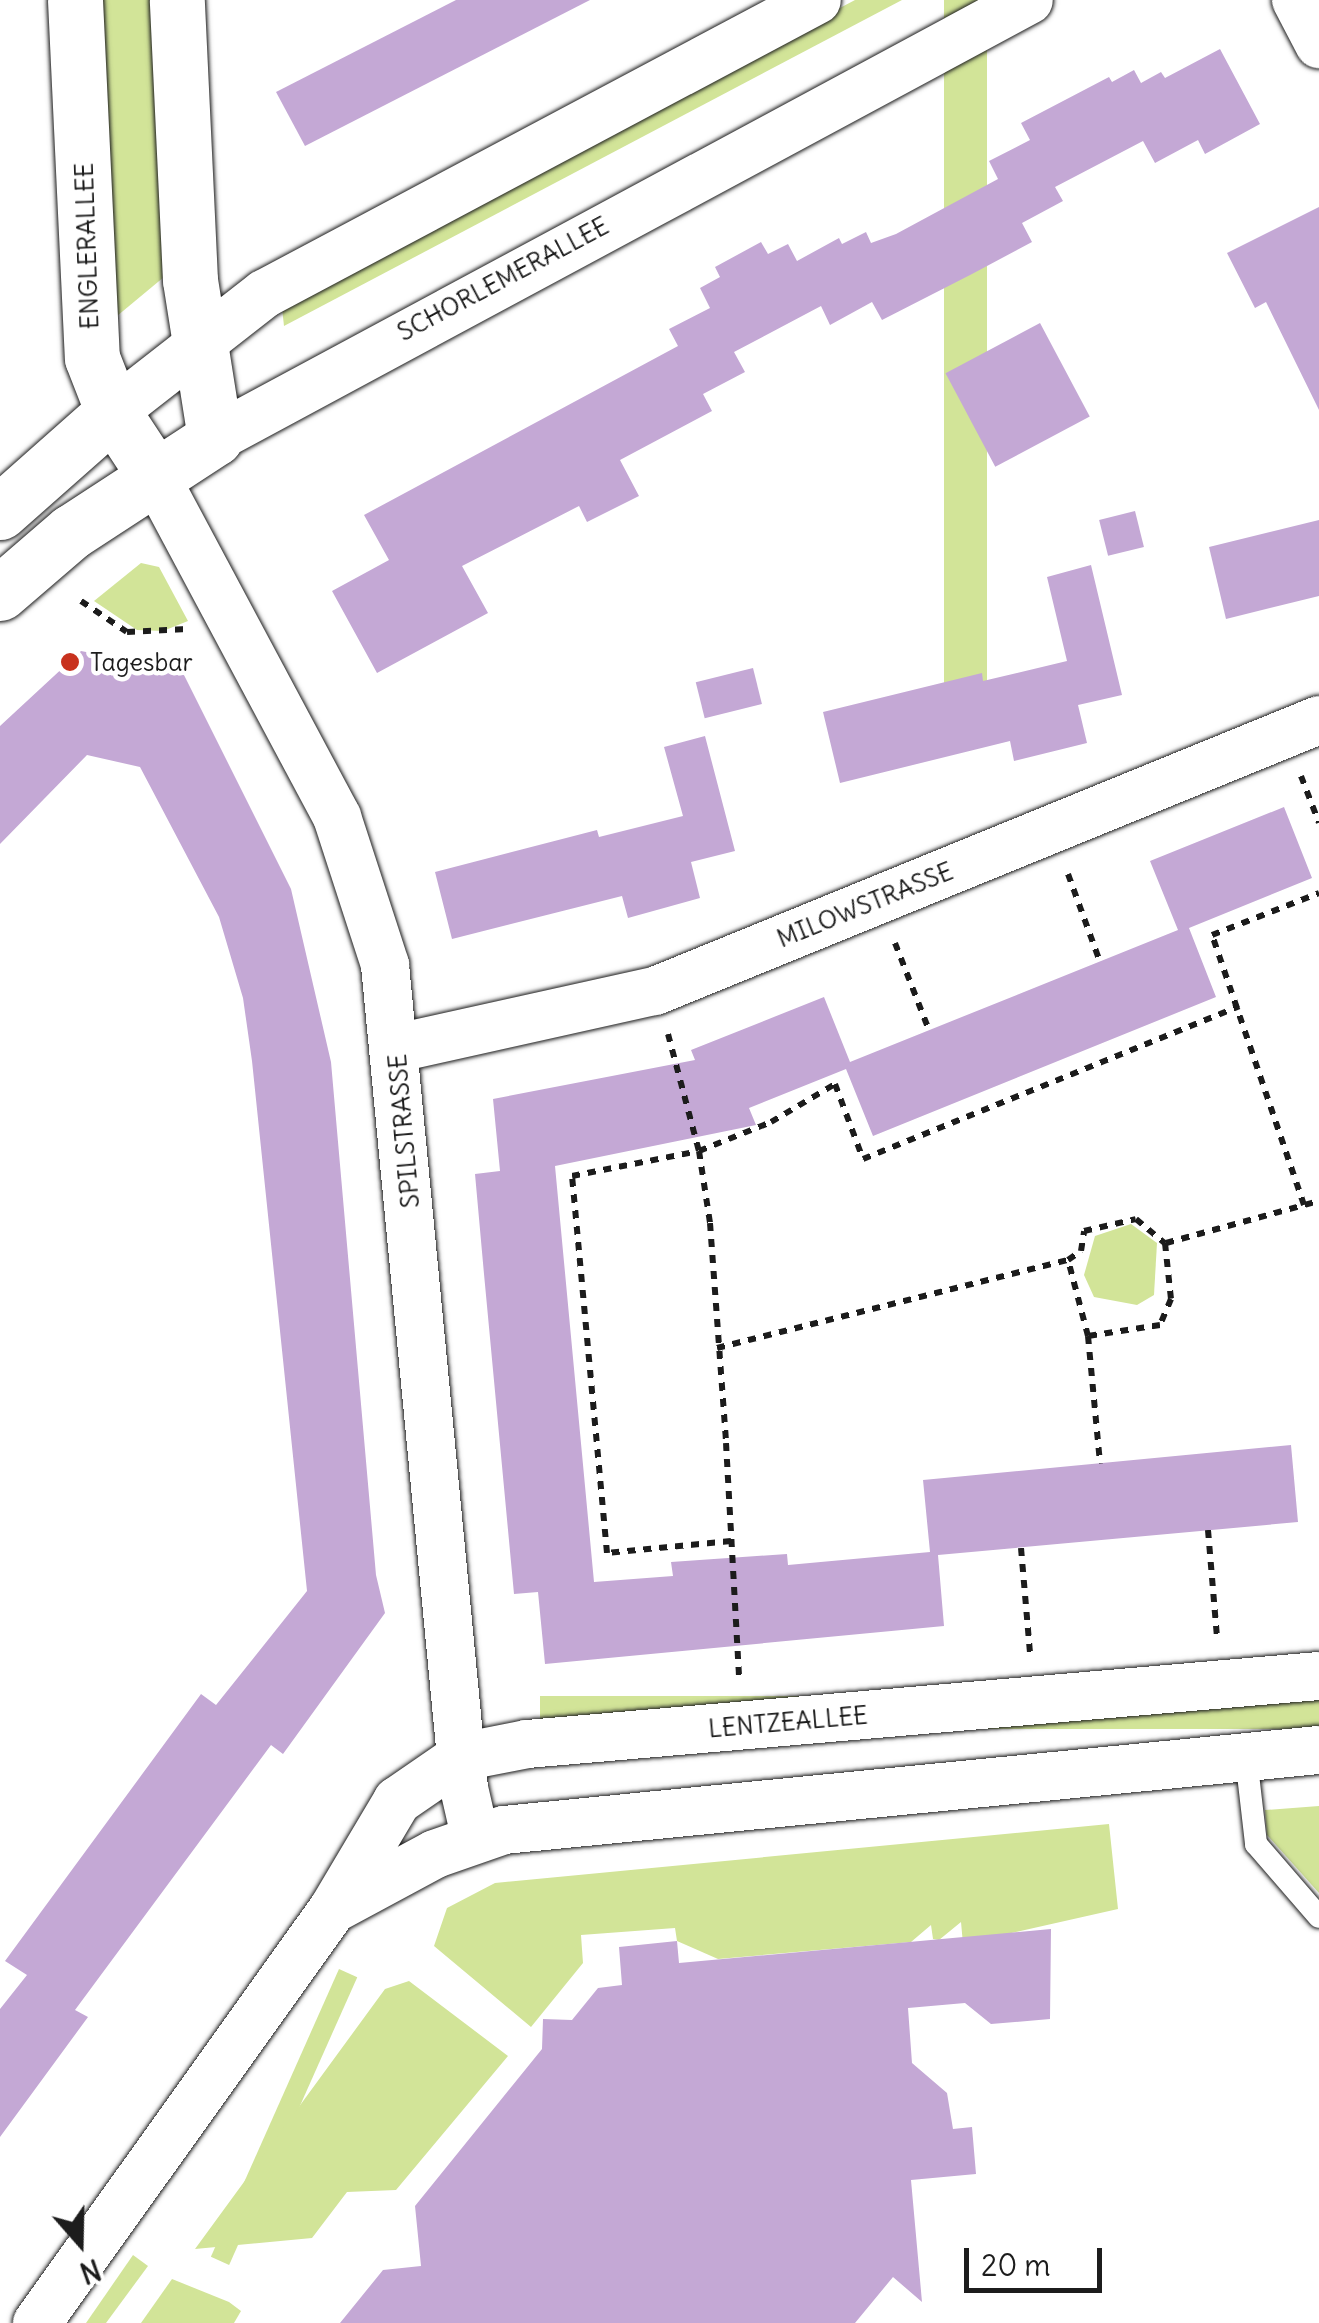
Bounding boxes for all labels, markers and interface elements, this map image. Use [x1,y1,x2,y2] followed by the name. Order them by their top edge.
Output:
[69,162,105,330] street label: ENGLERALLEE
[392,211,614,347] street label: SCHORLEMERALLEE
[90,647,193,677] place label: Tagesbar
[59,651,81,673] marker: Tagesbar
[773,856,957,954] street label: MILOWSTRASSE
[382,1053,426,1209] street label: SPILSTRASSE
[707,1700,869,1744] street label: LENTZEALLEE
[30,2193,130,2293] north arrow
[969,2228,1106,2290] scale bar
[981,2246,1051,2284] text: 20 m
[75,2251,106,2291] text: N

